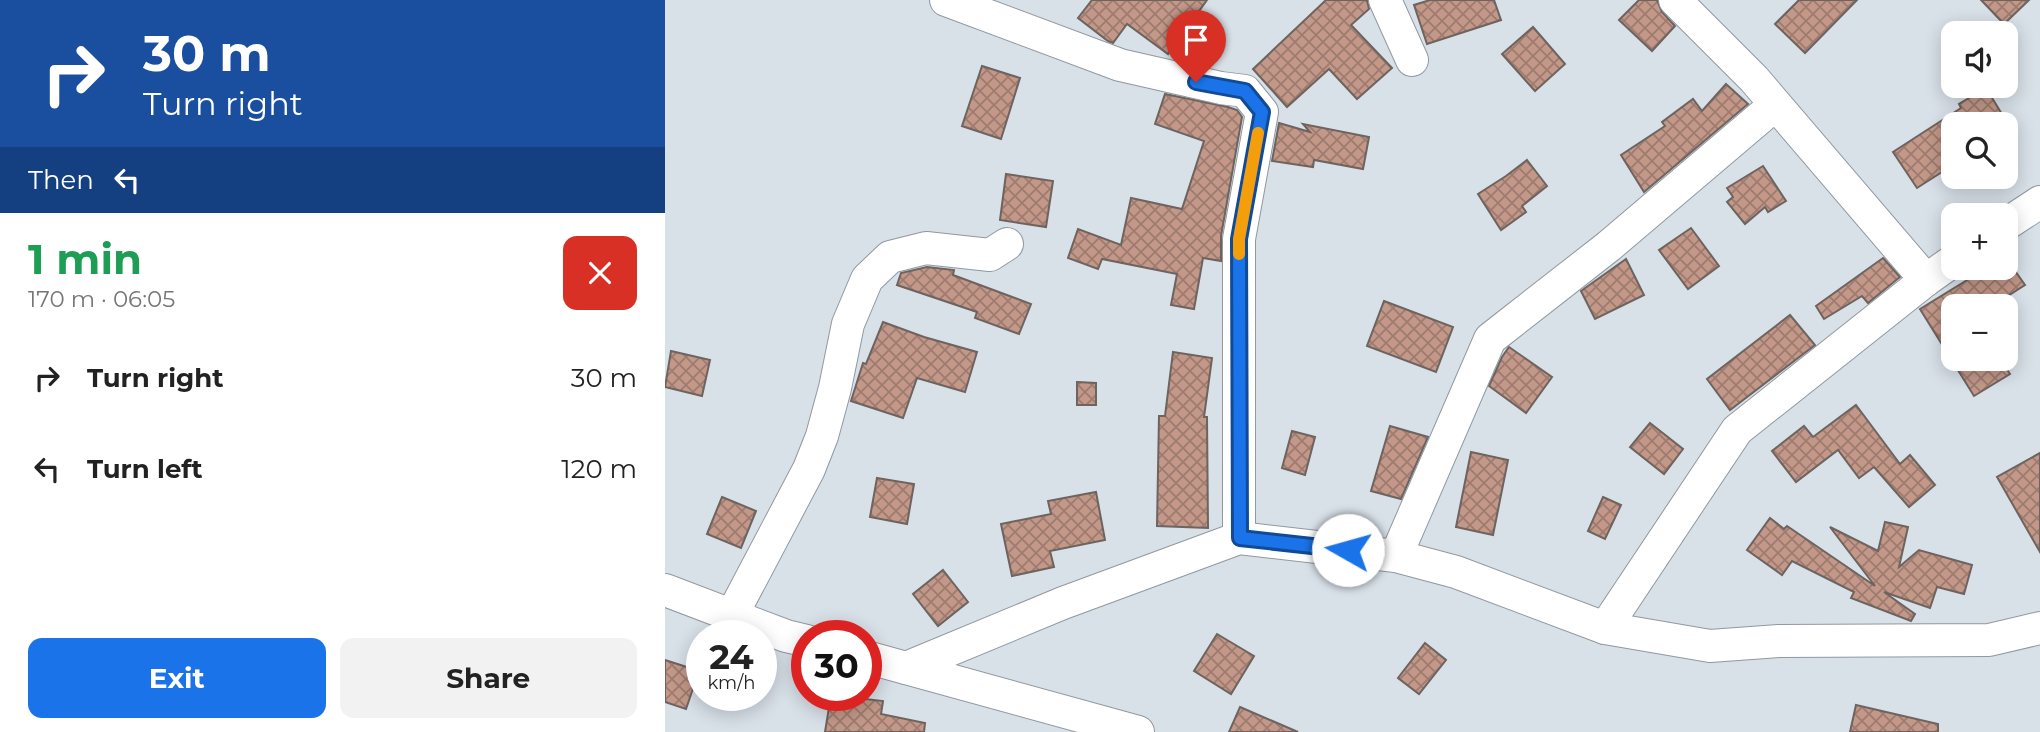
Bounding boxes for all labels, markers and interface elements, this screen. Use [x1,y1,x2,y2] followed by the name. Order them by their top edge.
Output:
[1166,10,1226,82] pin
[1177,21,1215,59] icon: arrive
[1941,21,2018,371] map controls
[1941,21,2018,98] button: sound
[143,24,271,83] text: 30 m
[28,28,119,119] icon: right
[143,84,303,123] text: Turn right
[1941,112,2018,189] button: search
[108,161,146,199] icon: left
[28,164,94,196] text: Then
[1941,203,2018,280] button: +
[28,233,142,285] text: 1 min
[563,236,637,310] button: close
[28,285,175,313] text: 170 m · 06:05
[1941,294,2018,371] button: −
[28,359,66,397] icon: right
[87,362,223,394] text: Turn right
[571,362,637,394] text: 30 m
[28,450,66,488] icon: left
[87,453,203,485] text: Turn left
[561,453,637,485] text: 120 m
[1311,513,1385,587] position arrow
[791,620,882,711] speed limit sign: 30
[709,635,754,678] text: 24
[28,638,326,718] button: Exit
[340,638,637,718] button: Share
[707,672,756,694] text: km/h

